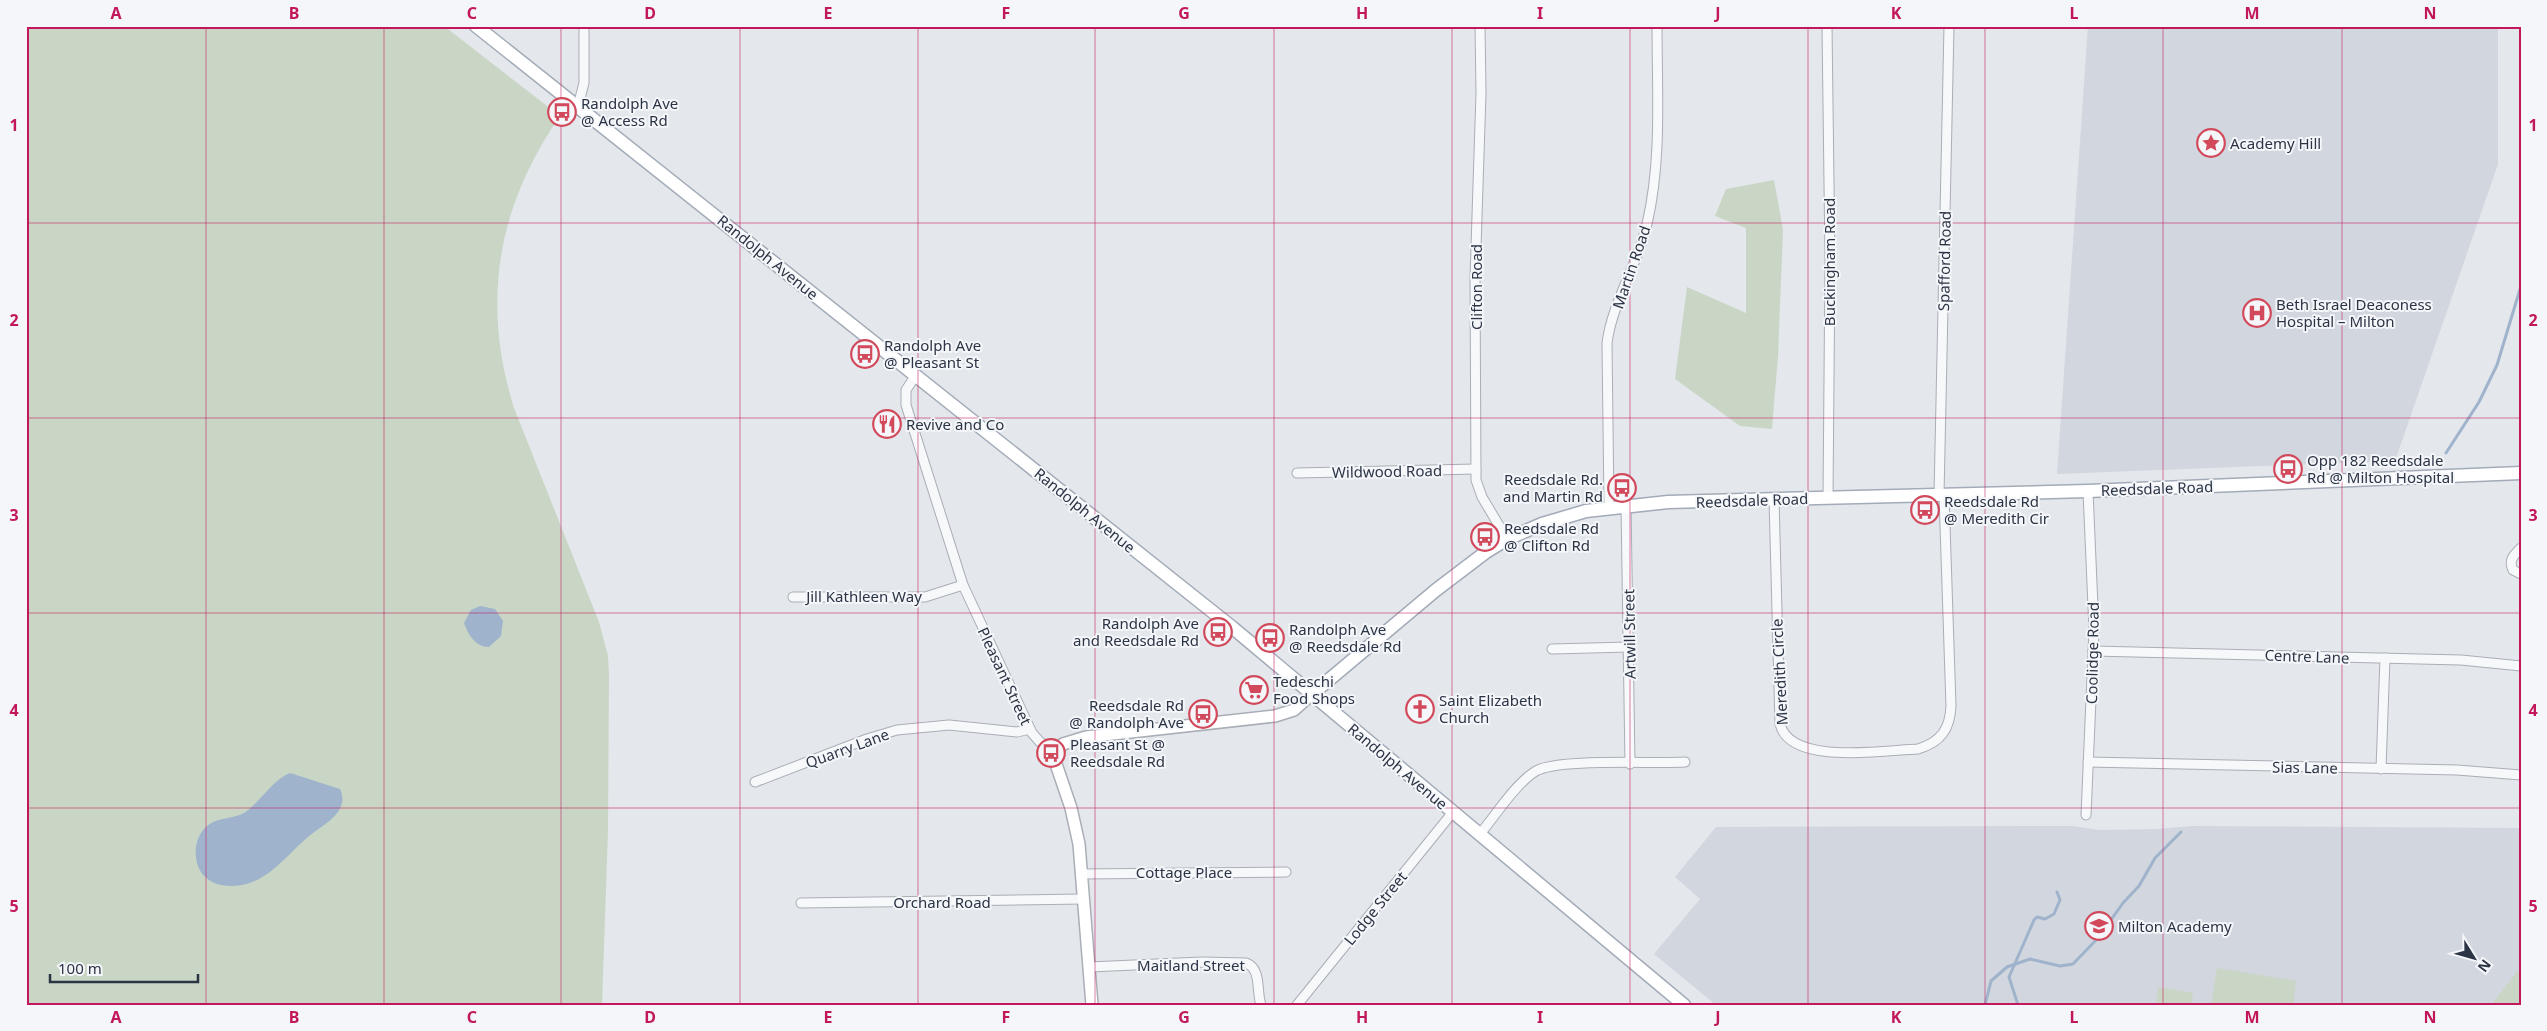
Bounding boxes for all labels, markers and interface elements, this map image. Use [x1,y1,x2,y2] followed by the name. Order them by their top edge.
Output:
[110,2,122,24] text: A
[289,2,299,24] text: B
[467,2,477,24] text: C
[644,2,656,24] text: D
[824,2,833,24] text: E
[1002,2,1010,24] text: F
[1178,2,1190,24] text: G
[1356,2,1368,24] text: H
[1537,2,1543,24] text: I
[1713,2,1721,24] text: J
[1891,2,1902,24] text: K
[2070,2,2079,24] text: L
[2244,2,2260,24] text: M
[2423,2,2437,24] text: N
[581,93,678,130] place label: Randolph Ave @ Access Rd
[547,97,577,127] bus stop icon: Randolph Ave @ Access Rd
[9,114,19,136] text: 1
[2528,114,2538,136] text: 1
[2196,128,2226,158] place icon: Academy Hill
[2230,133,2321,153] place label: Academy Hill
[1819,198,1839,326] street label: Buckingham Road
[713,210,823,304] street label: Randolph Avenue
[1933,211,1955,311] street label: Spafford Road
[1607,223,1655,311] street label: Martin Road
[1466,244,1486,330] street label: Clifton Road
[2276,294,2432,331] place label: Beth Israel Deaconess Hospital – Milton
[2242,298,2272,328] hospital icon: Beth Israel Deaconess Hospital – Milton
[9,309,19,331] text: 2
[2528,309,2538,331] text: 2
[884,335,981,372] place label: Randolph Ave @ Pleasant St
[850,339,880,369] bus stop icon: Randolph Ave @ Pleasant St
[872,409,902,439] restaurant icon: Revive and Co
[906,414,1004,434] place label: Revive and Co
[2307,450,2454,487] place label: Opp 182 Reedsdale Rd @ Milton Hospital
[2273,454,2303,484] bus stop icon: Opp 182 Reedsdale Rd @ Milton Hospital
[1332,460,1442,482] street label: Wildwood Road
[1030,463,1140,557] street label: Randolph Avenue
[1503,469,1603,506] place label: Reedsdale Rd. and Martin Rd
[1607,473,1637,503] bus stop icon: Reedsdale Rd. and Martin Rd
[2100,476,2214,500] street label: Reedsdale Road
[1695,488,1809,512] street label: Reedsdale Road
[1944,491,2049,528] place label: Reedsdale Rd @ Meredith Cir
[1910,495,1940,525] bus stop icon: Reedsdale Rd @ Meredith Cir
[9,504,19,526] text: 3
[2528,504,2538,526] text: 3
[1504,518,1599,555] place label: Reedsdale Rd @ Clifton Rd
[1470,522,1500,552] bus stop icon: Reedsdale Rd @ Clifton Rd
[804,586,922,606] street label: Jill Kathleen Way
[1618,588,1640,679] street label: Artwill Street
[2081,602,2103,704] street label: Coolidge Road
[1073,613,1199,650] place label: Randolph Ave and Reedsdale Rd
[1203,617,1233,647] bus stop icon: Randolph Ave and Reedsdale Rd
[1766,618,1792,726] street label: Meredith Circle
[1289,619,1401,656] place label: Randolph Ave @ Reedsdale Rd
[1255,623,1285,653] bus stop icon: Randolph Ave @ Reedsdale Rd
[974,624,1037,729] street label: Pleasant Street
[2264,645,2350,667] street label: Centre Lane
[1273,671,1355,708] place label: Tedeschi Food Shops
[1239,675,1269,705] supermarket icon: Tedeschi Food Shops
[1439,690,1542,727] place label: Saint Elizabeth Church
[1405,694,1435,724] church icon: Saint Elizabeth Church
[1069,695,1184,732] place label: Reedsdale Rd @ Randolph Ave
[9,699,19,721] text: 4
[1188,699,1218,729] bus stop icon: Reedsdale Rd @ Randolph Ave
[2528,699,2538,721] text: 4
[1344,718,1452,814] street label: Randolph Avenue
[803,724,891,772] street label: Quarry Lane
[1070,734,1165,771] place label: Pleasant St @ Reedsdale Rd
[1036,738,1066,768] bus stop icon: Pleasant St @ Reedsdale Rd
[2272,756,2338,778] street label: Sias Lane
[1136,862,1232,882] street label: Cottage Place
[1339,866,1411,949] street label: Lodge Street
[893,892,991,912] street label: Orchard Road
[9,895,19,917] text: 5
[2528,895,2538,917] text: 5
[2084,911,2114,941] school or university icon: Milton Academy
[2118,916,2232,936] place label: Milton Academy
[2450,934,2500,984] north arrow
[50,951,198,983] scale bar
[1137,955,1246,975] street label: Maitland Street
[2474,956,2496,976] text: N
[58,958,102,978] text: 100 m
[110,1006,122,1028] text: A
[289,1006,299,1028] text: B
[467,1006,477,1028] text: C
[644,1006,656,1028] text: D
[824,1006,833,1028] text: E
[1002,1006,1010,1028] text: F
[1178,1006,1190,1028] text: G
[1356,1006,1368,1028] text: H
[1537,1006,1543,1028] text: I
[1713,1006,1721,1028] text: J
[1891,1006,1902,1028] text: K
[2070,1006,2079,1028] text: L
[2244,1006,2260,1028] text: M
[2423,1006,2437,1028] text: N

